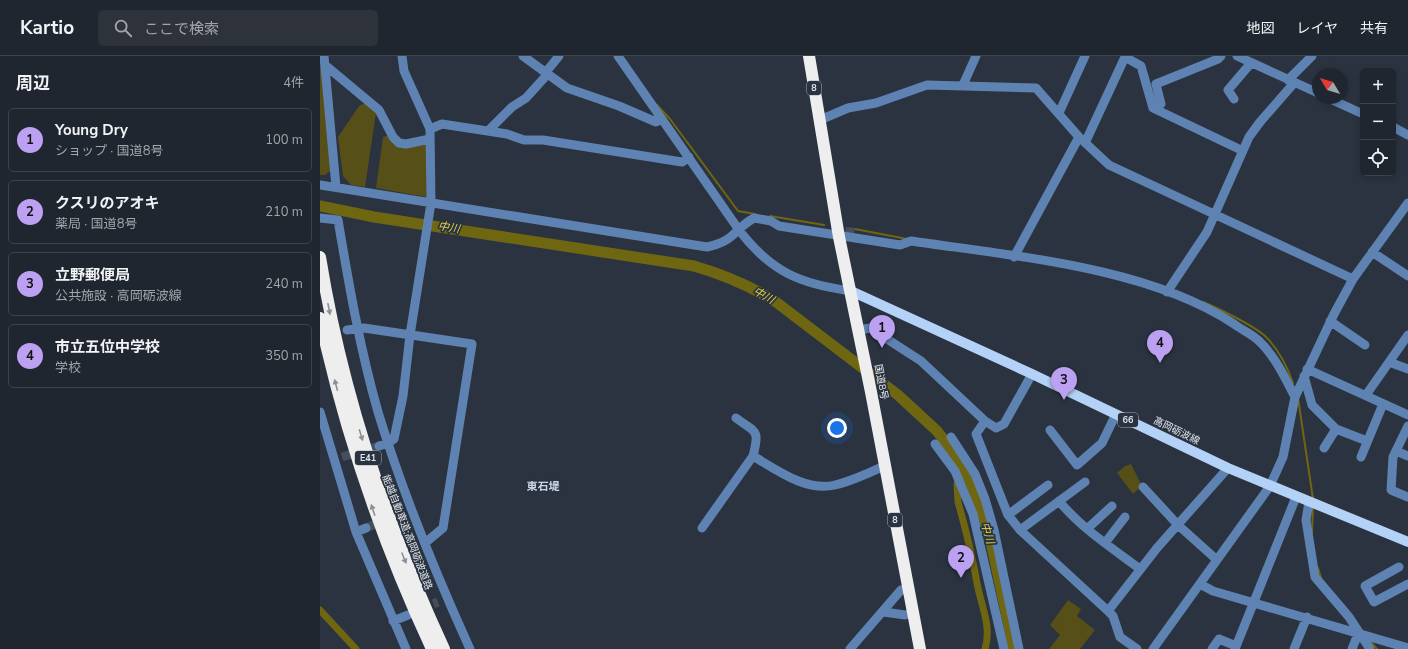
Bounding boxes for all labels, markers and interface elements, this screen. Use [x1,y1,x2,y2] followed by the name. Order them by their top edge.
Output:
[98,10,378,46] search box
[20,15,74,41] text: Kartio
[112,17,134,39] icon: search
[144,19,219,39] text: ここで検索
[1246,19,1274,38] text: 地図
[1296,19,1338,38] text: レイヤ
[1360,19,1388,38] text: 共有
[1312,68,1348,104] north arrow
[1360,68,1396,176] map controls
[1360,68,1396,104] button: +
[16,72,50,95] text: 周辺
[283,74,304,92] text: 4件
[807,81,821,95] road number: 8
[1360,104,1396,140] button: −
[55,120,128,140] text: Young Dry
[26,131,34,149] text: 1
[265,131,303,149] text: 100 m
[1360,140,1396,176] button: locate
[55,142,163,160] text: ショップ · 国道8号
[55,193,160,213] text: クスリのアオキ
[26,203,34,221] text: 2
[265,203,303,221] text: 210 m
[55,215,137,233] text: 薬局 · 国道8号
[437,218,462,237] water label: 中川
[55,265,130,285] text: 立野郵便局
[26,275,34,293] text: 3
[265,275,303,293] text: 240 m
[751,284,778,308] water label: 中川
[55,287,182,305] text: 公共施設 · 高岡砺波線
[327,303,333,315] one-way arrow
[869,315,895,348] pin: 1
[1147,330,1173,363] pin: 4
[55,337,160,357] text: 市立五位中学校
[26,347,34,365] text: 4
[265,347,303,365] text: 350 m
[55,359,81,377] text: 学校
[871,363,891,401] street label: 国道8号
[1051,367,1077,400] pin: 3
[333,379,339,391] one-way arrow
[1118,413,1138,427] road number: 66
[1151,414,1202,448] street label: 高岡砺波線
[827,418,847,438] your location
[358,430,364,442] one-way arrow
[355,451,381,465] road number: E41
[379,473,436,592] street label: 能越自動車道;高岡砺波道路
[527,479,560,494] district label: 東石堤
[370,503,376,515] one-way arrow
[888,513,902,527] road number: 8
[977,520,998,547] water label: 中川
[948,545,974,578] pin: 2
[401,552,407,563] one-way arrow

